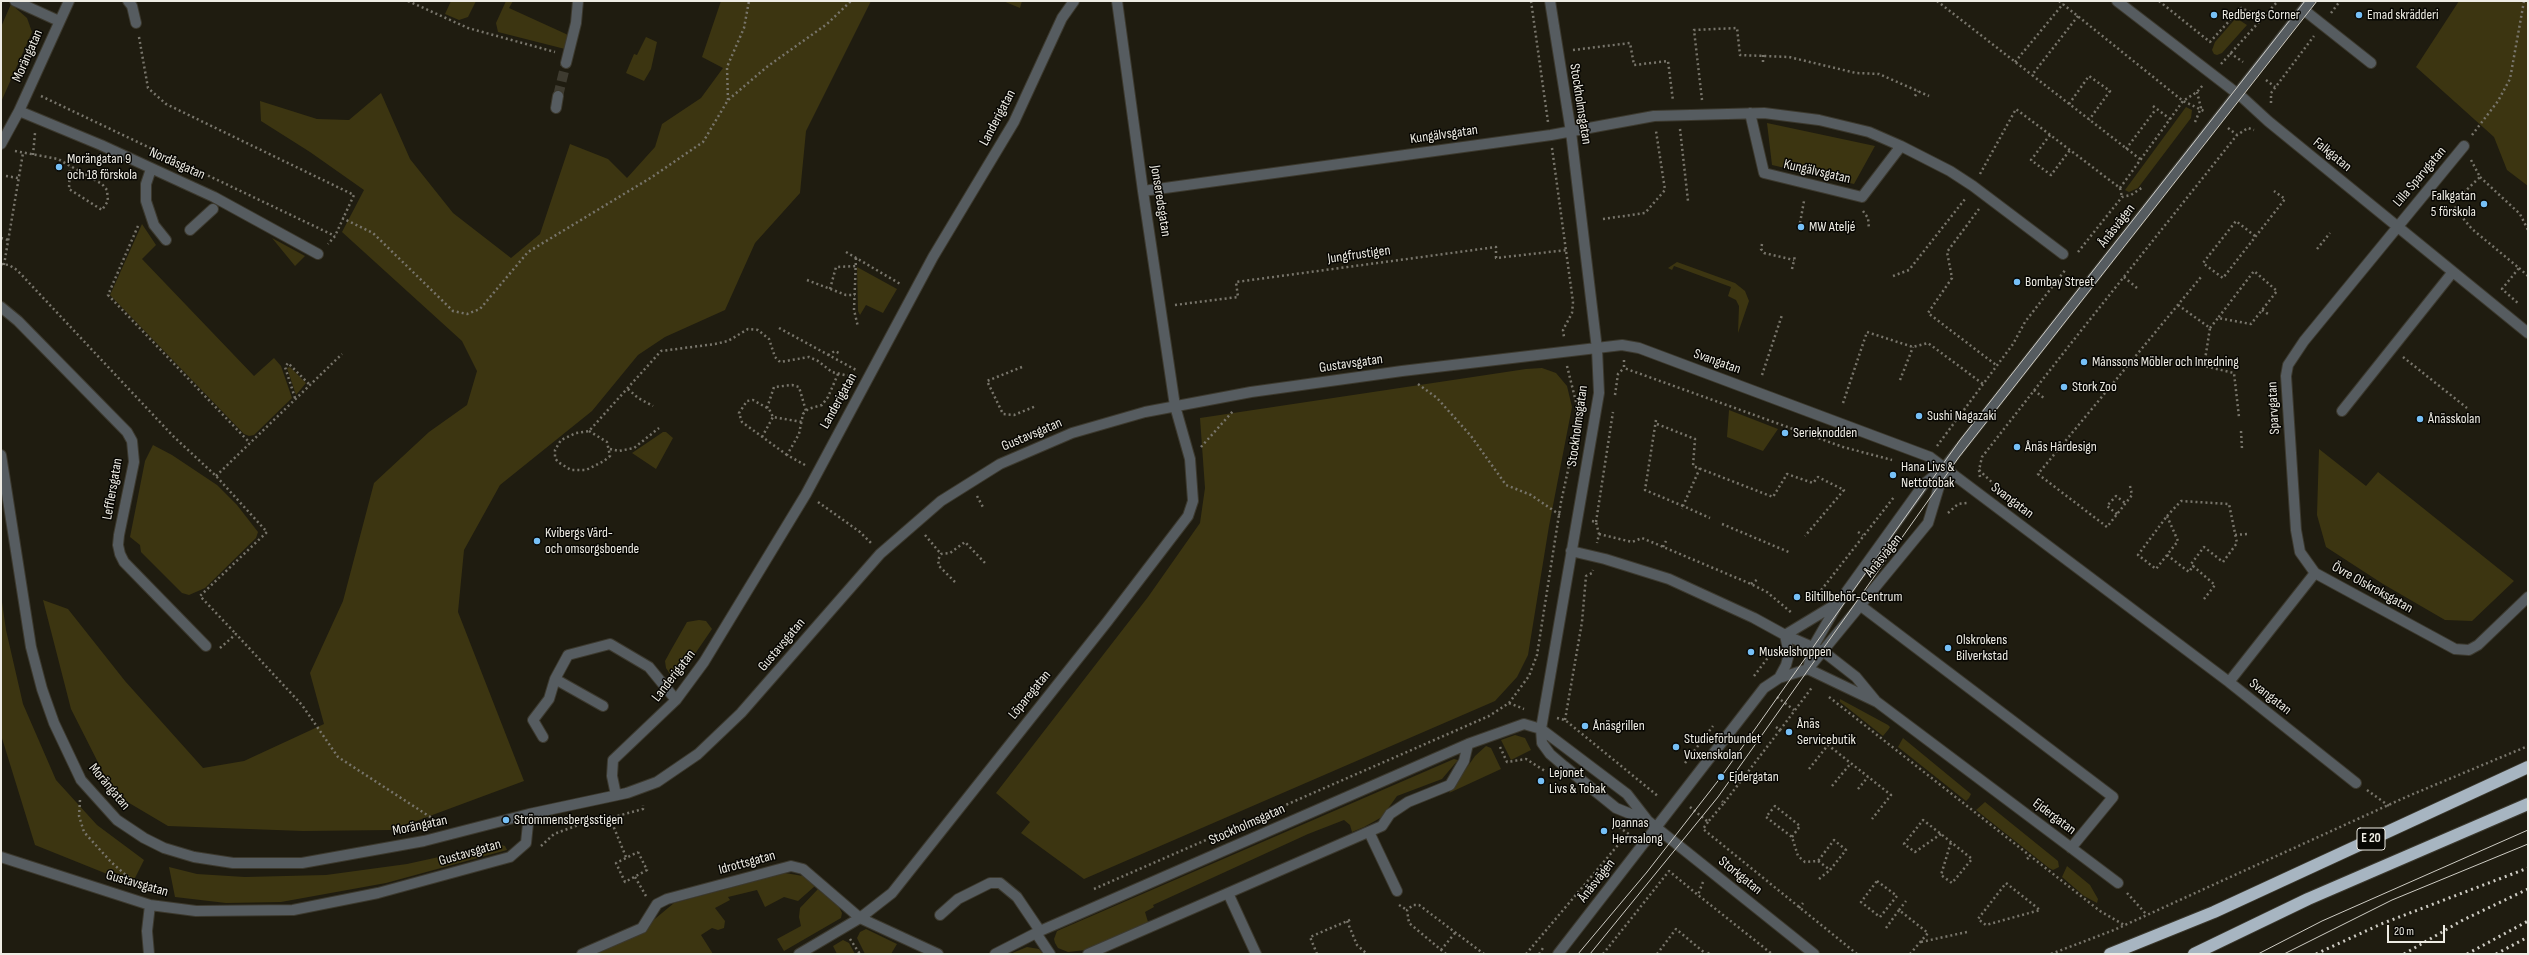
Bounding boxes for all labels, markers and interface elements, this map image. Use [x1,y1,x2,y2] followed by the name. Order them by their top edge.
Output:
[2222,7,2300,23] place label: Redbergs Corner
[2367,7,2439,23] place label: Emad skrädderi
[2209,10,2219,20] marker: Redbergs Corner
[2354,10,2364,20] marker: Emad skrädderi
[9,27,47,85] street label: Morängatan
[1565,62,1595,146] street label: Stockholmsgatan
[976,87,1020,149] street label: Landerigatan
[1409,122,1479,148] street label: Kungälvsgatan
[2309,134,2355,176] street label: Falkgatan
[147,144,207,184] street label: Nordåsgatan
[2390,144,2450,210] street label: Lilla Sparvgatan
[67,151,137,184] place label: Morängatan 9 och 18 förskola
[1782,156,1852,188] street label: Kungälvsgatan
[54,162,64,172] marker: Morängatan 9 och 18 förskola
[1146,164,1174,238] street label: Jonseredsgatan
[2431,188,2476,220] place label: Falkgatan 5 förskola
[2479,199,2489,209] marker: Falkgatan 5 förskola
[2095,201,2139,251] street label: Ånäsvägen
[1809,219,1855,235] place label: MW Ateljé
[1796,222,1806,232] marker: MW Ateljé
[1327,242,1391,268] street label: Jungfrustigen
[2025,274,2094,290] place label: Bombay Street
[2012,277,2022,287] marker: Bombay Street
[1691,346,1743,378] street label: Svangatan
[1318,351,1384,377] street label: Gustavsgatan
[2092,354,2239,370] place label: Månssons Möbler och Inredning
[2079,357,2089,367] marker: Månssons Möbler och Inredning
[817,370,861,432] street label: Landerigatan
[2072,379,2117,395] place label: Stork Zoo
[2264,381,2284,435] street label: Sparvgatan
[2059,382,2069,392] marker: Stork Zoo
[1564,384,1592,468] street label: Stockholmsgatan
[1927,408,1996,424] place label: Sushi Nagazaki
[1914,411,1924,421] marker: Sushi Nagazaki
[2428,411,2480,427] place label: Ånässkolan
[2415,414,2425,424] marker: Ånässkolan
[999,415,1065,455] street label: Gustavsgatan
[1793,425,1857,441] place label: Serieknodden
[1780,428,1790,438] marker: Serieknodden
[2025,439,2097,455] place label: Ånäs Hårdesign
[2012,442,2022,452] marker: Ånäs Hårdesign
[99,457,127,521] street label: Lefflersgatan
[1901,459,1955,492] place label: Hana Livs & Nettotobak
[1888,470,1898,480] marker: Hana Livs & Nettotobak
[1987,480,2037,522] street label: Svangatan
[545,525,639,558] place label: Kvibergs Vård- och omsorgsboende
[1862,531,1906,581] street label: Ånäsvägen
[532,536,542,546] marker: Kvibergs Vård- och omsorgsboende
[2329,559,2415,617] street label: Övre Olskroksgatan
[1805,589,1902,605] place label: Biltillbehör-Centrum
[1792,592,1802,602] marker: Biltillbehör-Centrum
[755,615,809,675] street label: Gustavsgatan
[1956,632,2008,664] place label: Olskrokens Bilverkstad
[1943,643,1953,653] marker: Olskrokens Bilverkstad
[1759,644,1832,660] place label: Muskelshoppen
[649,647,699,705] street label: Landerigatan
[1746,647,1756,657] marker: Muskelshoppen
[1005,667,1055,723] street label: Löparegatan
[2246,675,2294,719] street label: Svangatan
[1797,716,1856,748] place label: Ånäs Servicebutik
[1593,718,1645,734] place label: Ånäsgrillen
[1580,721,1590,731] marker: Ånäsgrillen
[1784,727,1794,737] marker: Ånäs Servicebutik
[1684,731,1761,764] place label: Studieförbundet Vuxenskolan
[1671,742,1681,752] marker: Studieförbundet Vuxenskolan
[85,760,133,814] street label: Morängatan
[1549,765,1606,798] place label: Lejonet Livs & Tobak
[1729,769,1779,785] place label: Ejdergatan
[1716,772,1726,782] marker: Ejdergatan
[1536,776,1546,786] marker: Lejonet Livs & Tobak
[2029,795,2079,839] street label: Ejdergatan
[1206,801,1288,849] street label: Stockholmsgatan
[391,812,449,840] street label: Morängatan
[514,812,623,828] place label: Strömmensbergsstigen
[501,815,511,825] marker: Strömmensbergsstigen
[1612,815,1663,848] place label: Joannas Herrsalong
[1599,826,1609,836] marker: Joannas Herrsalong
[2357,828,2385,850] road number: E 20
[437,836,503,870] street label: Gustavsgatan
[717,847,777,879] street label: Idrottsgatan
[1715,853,1765,899] street label: Storkgatan
[1575,856,1619,906] street label: Ånäsvägen
[104,867,170,901] street label: Gustavsgatan
[2389,917,2447,943] scale bar
[2394,924,2414,939] text: 20 m

